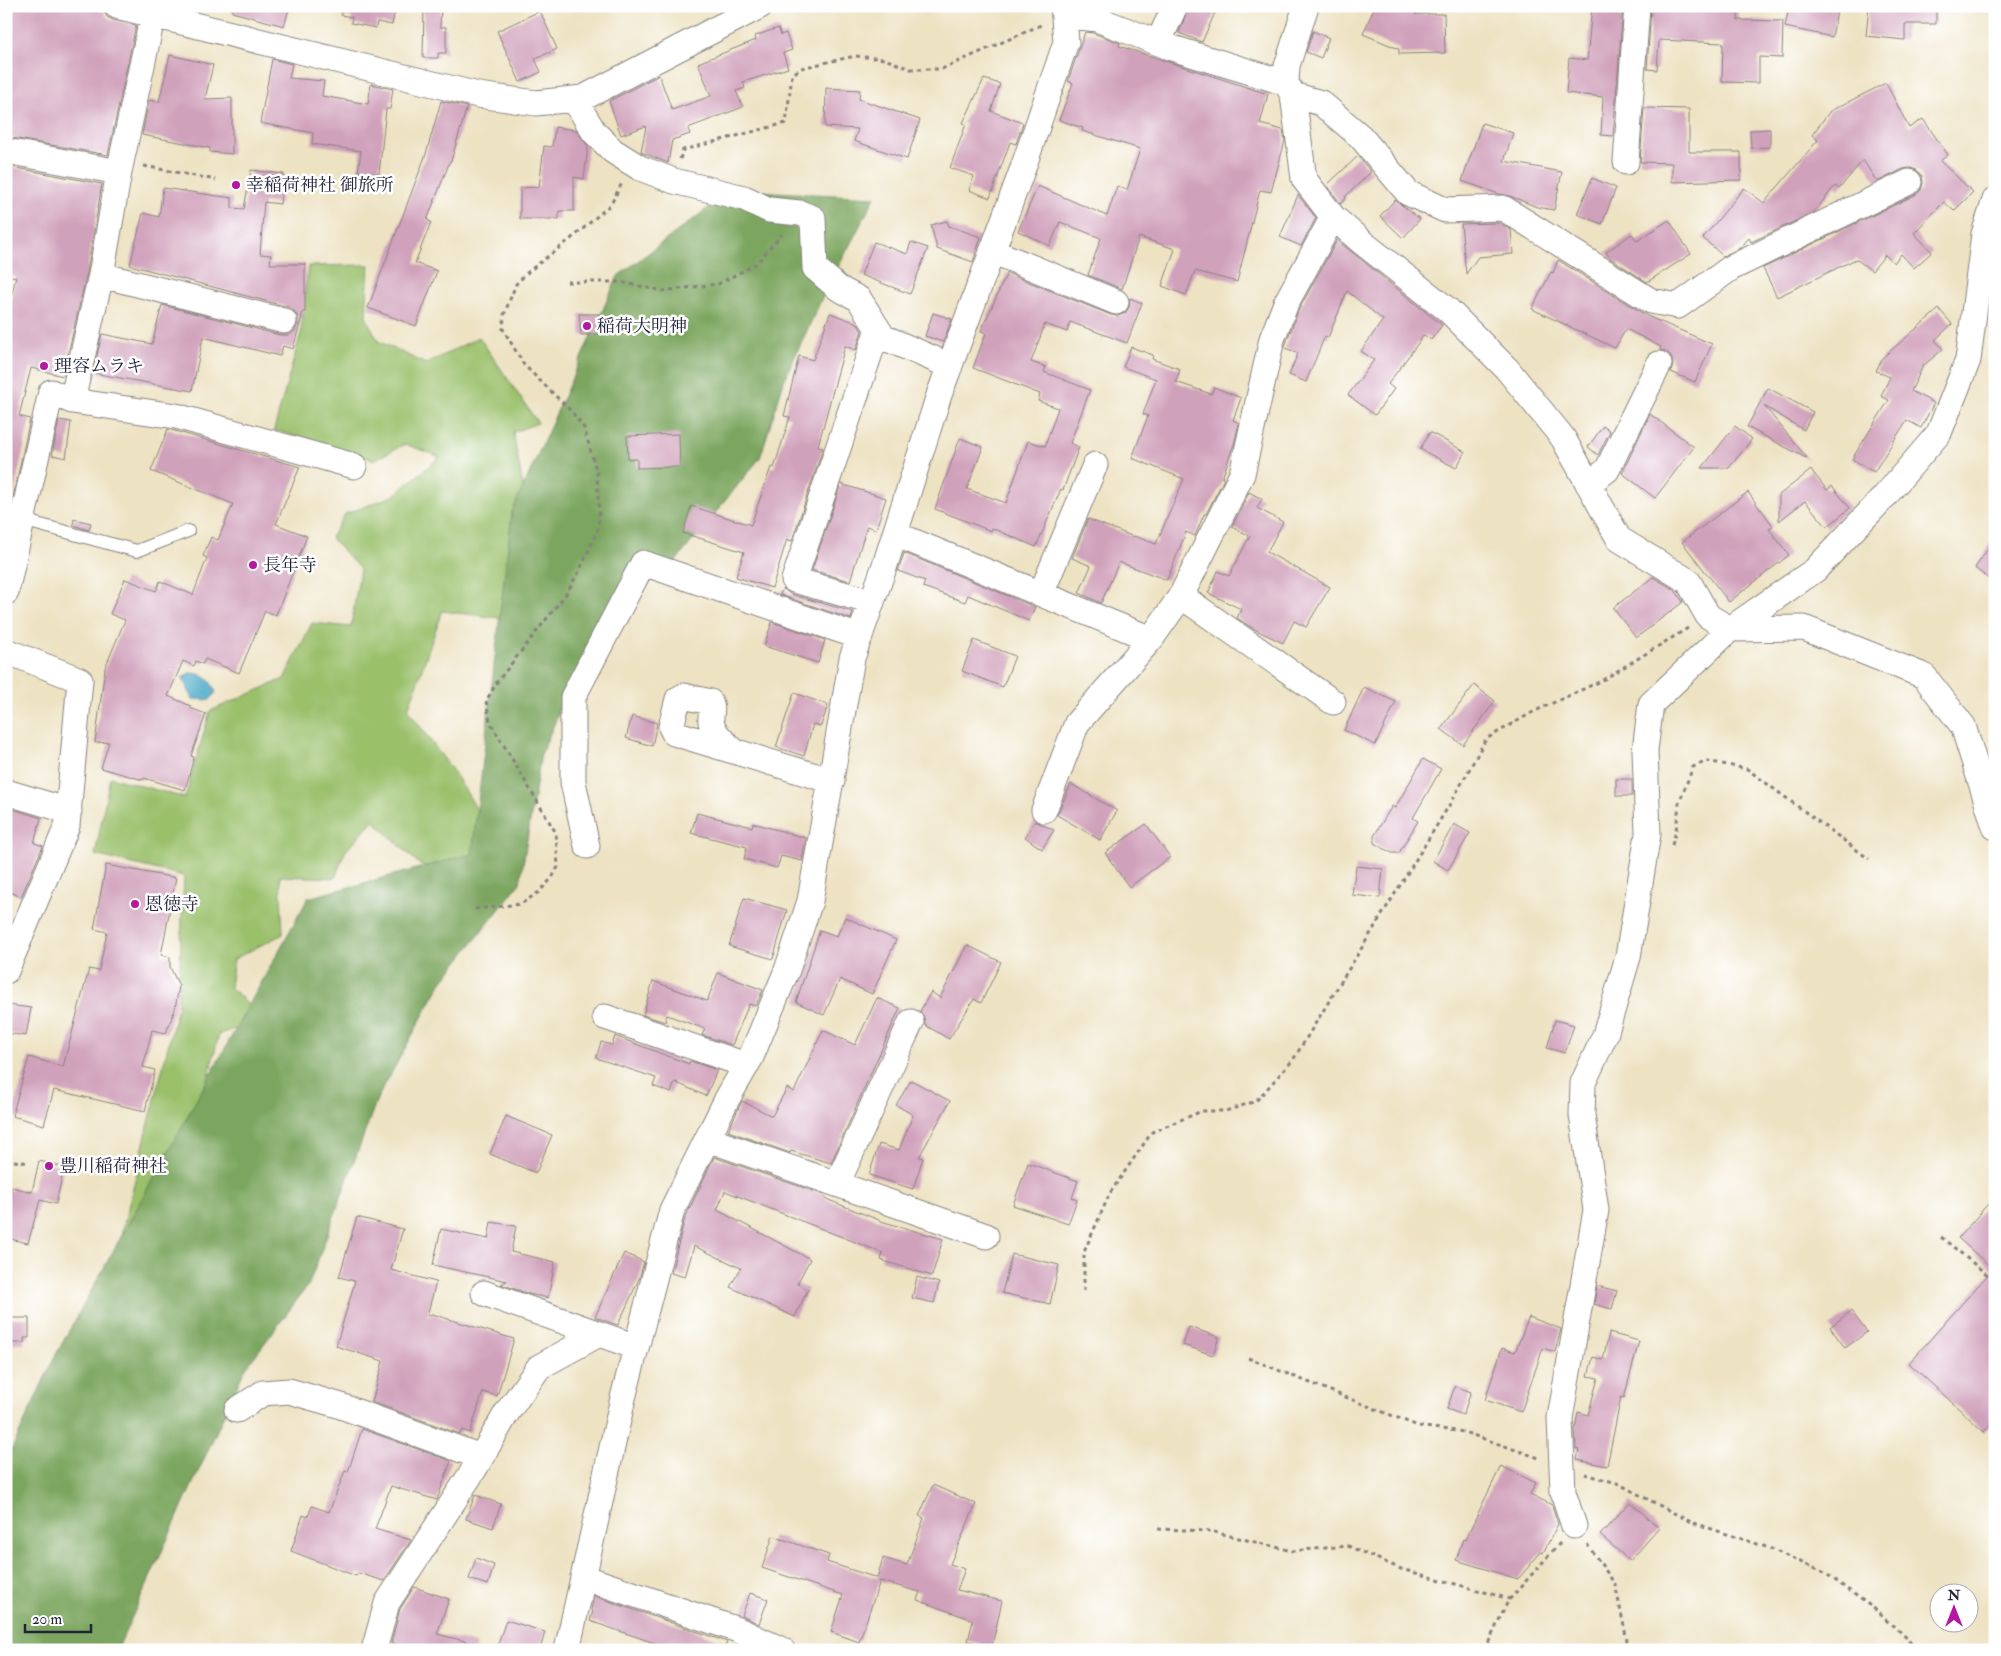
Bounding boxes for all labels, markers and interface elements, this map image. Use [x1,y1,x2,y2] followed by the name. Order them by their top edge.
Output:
[246,174,394,197] place label: 幸稲荷神社 御旅所
[230,179,242,191] marker: 幸稲荷神社 御旅所
[597,315,687,338] place label: 稲荷大明神
[581,320,593,332] marker: 稲荷大明神
[54,355,144,378] place label: 理容ムラキ
[38,360,50,372] marker: 理容ムラキ
[263,554,317,577] place label: 長年寺
[247,559,259,571] marker: 長年寺
[145,893,199,916] place label: 恩徳寺
[129,898,141,910] marker: 恩徳寺
[59,1155,167,1178] place label: 豊川稲荷神社
[43,1160,55,1172] marker: 豊川稲荷神社
[1928,1584,1978,1634] north arrow
[1947,1587,1961,1604] text: N
[25,1601,91,1633] scale bar
[32,1610,62,1629] text: 20 m

